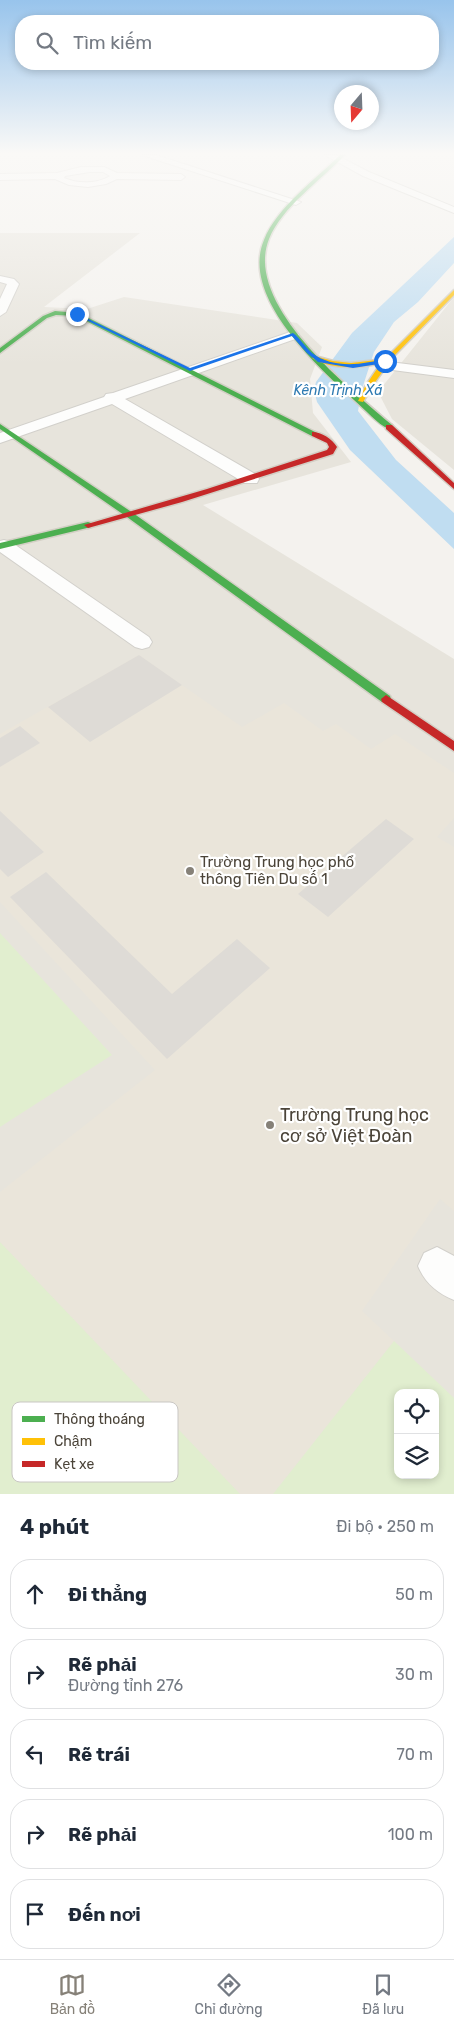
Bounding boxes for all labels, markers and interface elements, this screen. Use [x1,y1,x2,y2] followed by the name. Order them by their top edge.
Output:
[15,15,439,70] search box
[33,29,61,57] icon: search
[73,31,152,54] text: Tìm kiếm
[334,85,379,130] north arrow
[66,303,89,326] route end
[374,350,397,373] route start
[294,382,382,399] water label: Kênh Trịnh Xá
[200,853,354,888] place label: Trường Trung học phổ thông Tiên Du số 1
[184,865,196,877] marker: Trường Trung học phổ thông Tiên Du số 1
[280,1104,429,1147] place label: Trường Trung học cơ sở Việt Đoàn
[264,1119,276,1131] marker: Trường Trung học cơ sở Việt Đoàn
[394,1389,439,1479] map controls
[394,1389,439,1434] button: locate
[12,1402,178,1482] legend
[54,1411,145,1428] text: Thông thoáng
[54,1433,92,1450] text: Chậm
[394,1434,439,1479] button: layers
[54,1456,94,1473] text: Kẹt xe
[20,1514,89,1539] text: 4 phút
[336,1517,434,1536] text: Đi bộ · 250 m
[21,1580,49,1608] icon: ahead
[68,1583,147,1606] text: Đi thẳng
[395,1585,433,1604] text: 50 m
[68,1653,137,1676] text: Rẽ phải
[21,1660,49,1688] icon: right
[395,1665,433,1684] text: 30 m
[68,1676,183,1695] text: Đường tỉnh 276
[21,1740,49,1768] icon: left
[68,1743,130,1766] text: Rẽ trái
[396,1745,433,1764] text: 70 m
[21,1820,49,1848] icon: right
[68,1823,137,1846] text: Rẽ phải
[388,1825,433,1844] text: 100 m
[21,1900,49,1928] icon: arrive
[68,1903,141,1926] text: Đến nơi
[50,1971,95,2018] tab: Bản đồ
[195,1971,263,2018] tab: Chỉ đường
[362,1971,404,2018] tab: Đã lưu

